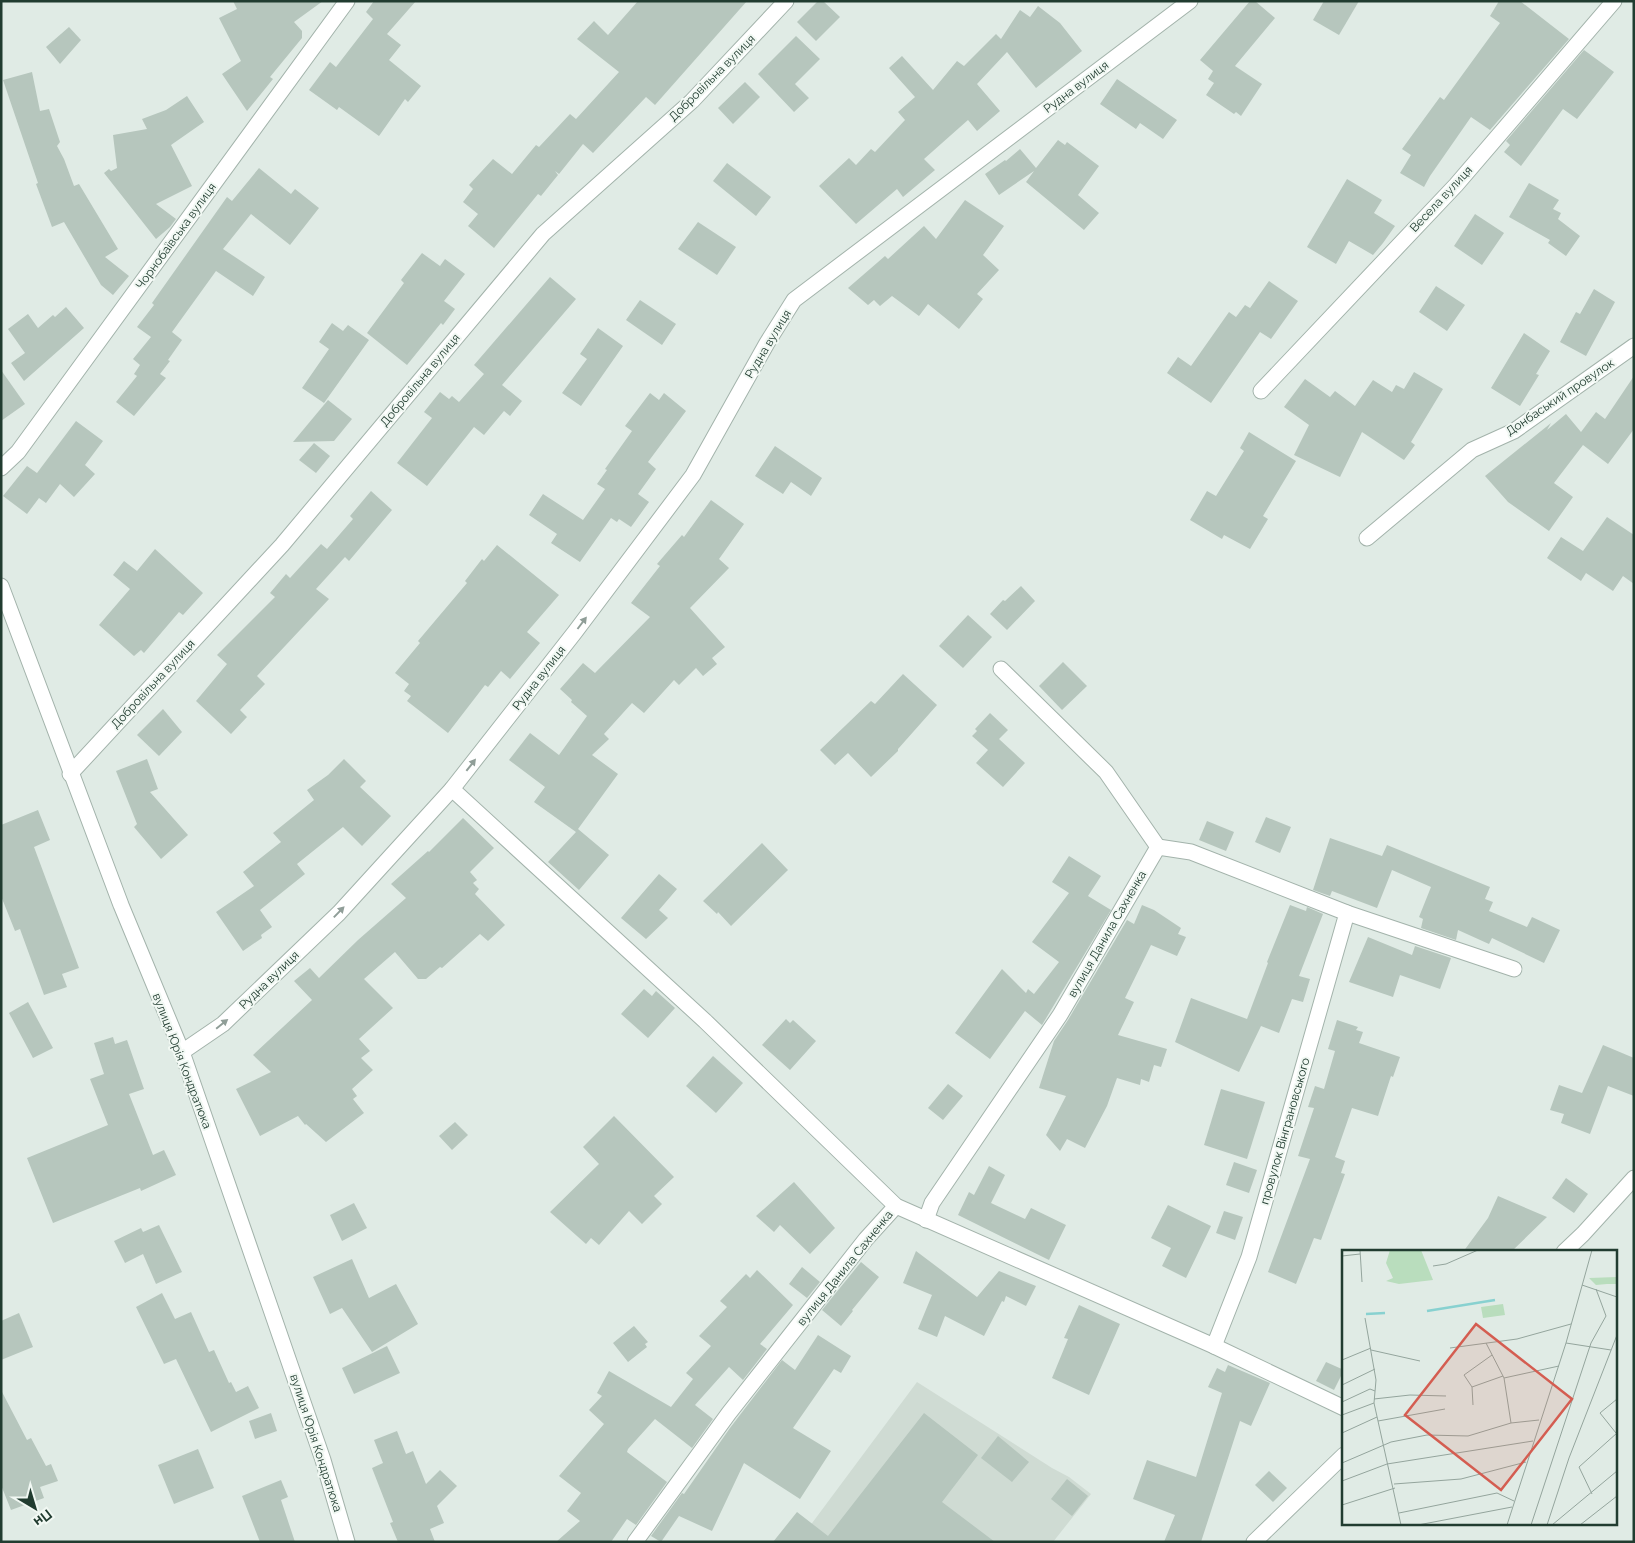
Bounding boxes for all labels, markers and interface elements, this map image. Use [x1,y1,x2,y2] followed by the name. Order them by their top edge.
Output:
[666,32,758,124] street label: Добровільна вулиця
[1041,58,1111,116] street label: Рудна вулиця
[1407,163,1475,235] street label: Весела вулиця
[133,180,219,292] street label: Чорнобаївська вулиця
[742,307,794,381] street label: Рудна вулиця
[377,331,463,429] street label: Добровільна вулиця
[1503,356,1617,438] street label: Донбаський провулок
[576,617,587,630] one-way arrow
[108,637,198,731] street label: Добровільна вулиця
[510,643,568,713] street label: Рудна вулиця
[465,759,476,772] one-way arrow
[1065,868,1149,1000] street label: вулиця Данила Сахненка
[333,907,345,919] one-way arrow
[236,948,302,1012] street label: Рудна вулиця
[150,991,214,1131] street label: вулиця Юрія Кондратюка
[215,1019,228,1030] one-way arrow
[1257,1056,1313,1206] street label: провулок Вінграновського
[794,1208,896,1328] street label: вулиця Данила Сахненка
[1342,1250,1618,1526] inset map
[287,1372,345,1514] street label: вулиця Юрія Кондратюка
[10,1483,60,1533] north arrow
[31,1506,55,1530] text: Пн

